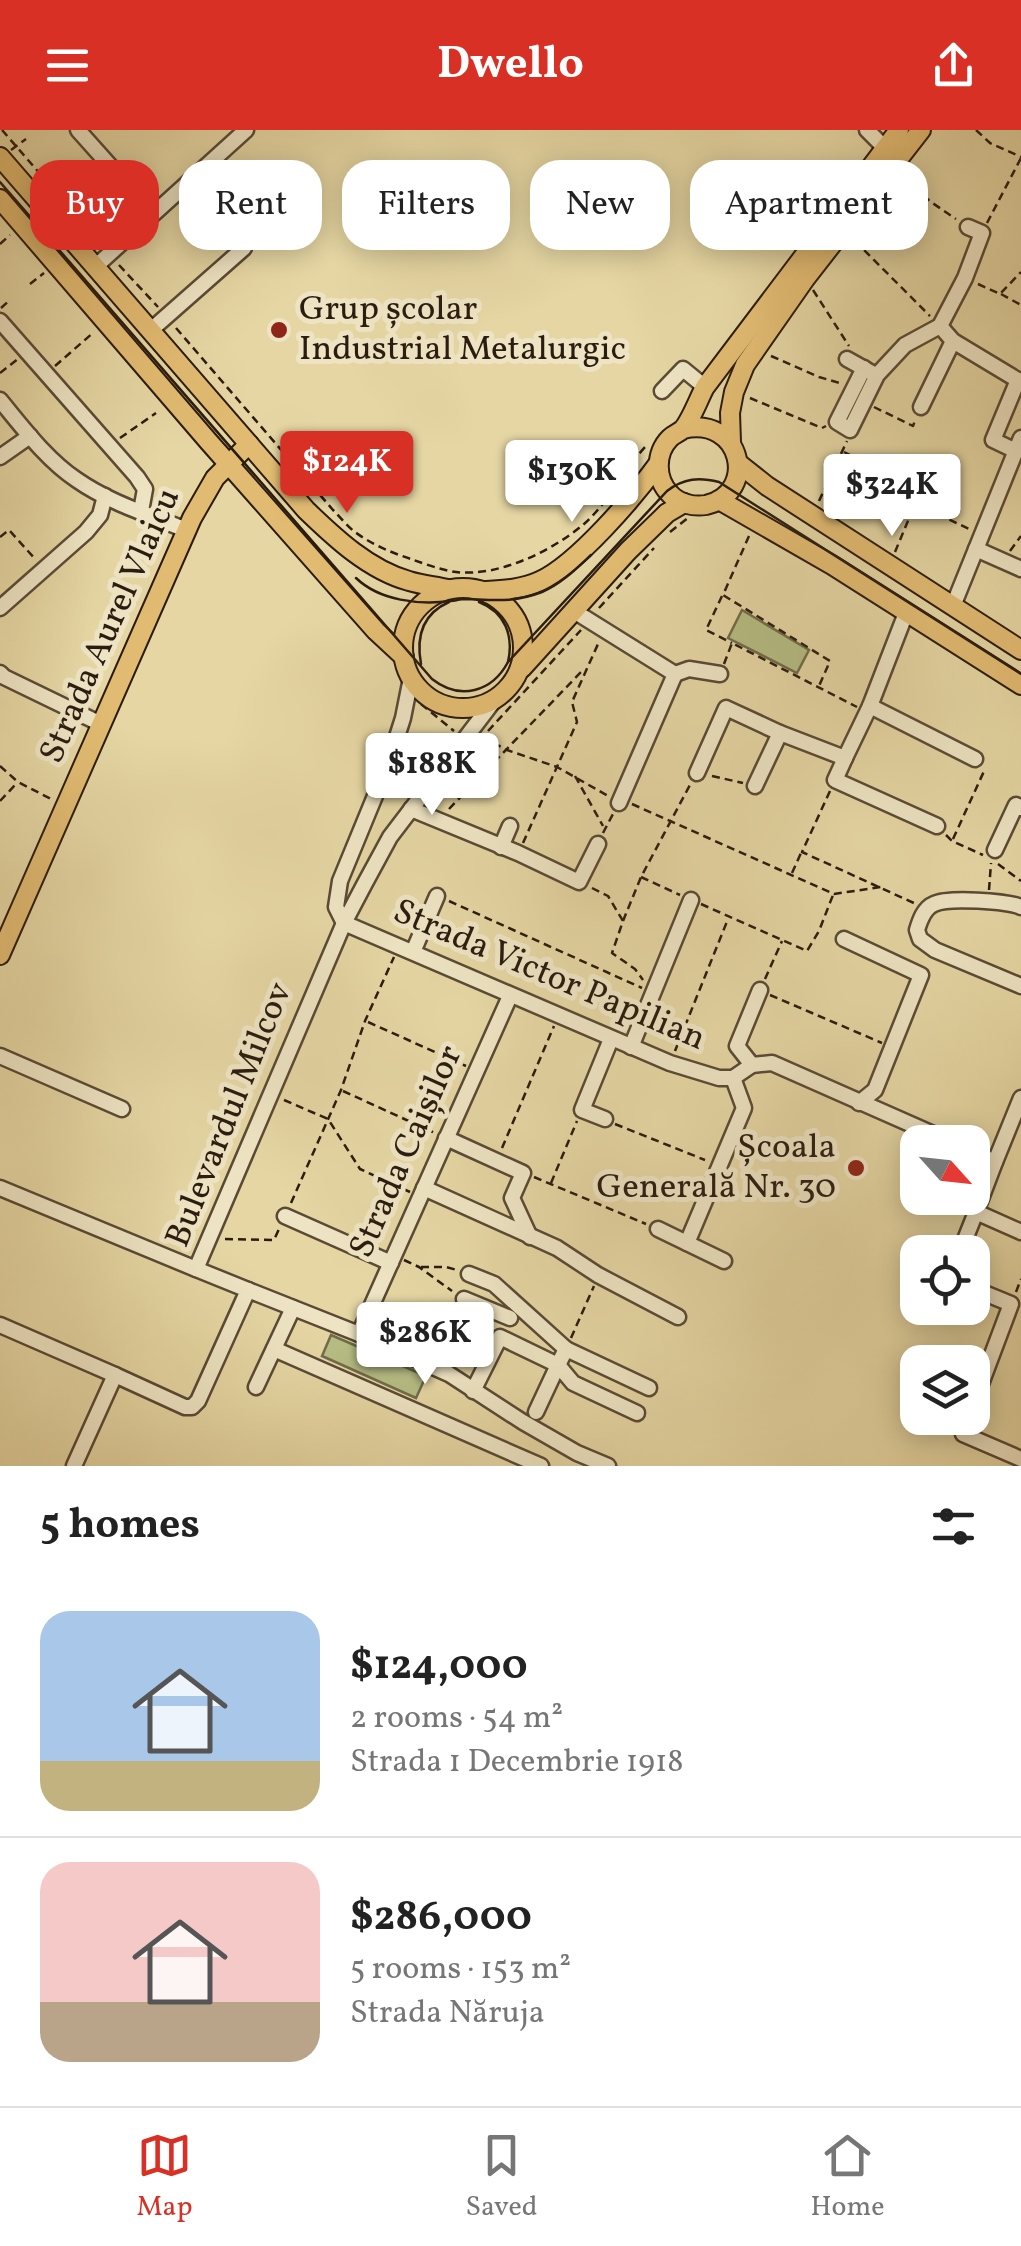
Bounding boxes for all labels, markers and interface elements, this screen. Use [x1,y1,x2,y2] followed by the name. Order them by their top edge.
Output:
[437,34,584,97] text: Dwello
[40,38,95,93] icon: menu
[926,38,981,93] icon: share
[30,160,159,250] chip: Buy
[179,160,322,250] chip: Rent
[342,160,510,250] chip: Filters
[530,160,670,250] chip: New
[690,160,928,250] chip: Apartment
[299,286,626,374] place label: Grup școlar Industrial Metalurgic
[268,319,290,341] marker: Grup școlar Industrial Metalurgic
[277,431,417,516] pin: $124K
[502,440,642,525] pin: $130K
[302,441,392,485] text: $124K
[527,450,617,494] text: $130K
[822,454,962,539] pin: $324K
[846,464,938,508] text: $324K
[29,481,193,771] street label: Strada Aurel Vlaicu
[362,733,502,818] pin: $188K
[388,743,476,787] text: $188K
[385,888,713,1064] street label: Strada Victor Papilian
[155,975,305,1255] street label: Bulevardul Milcov
[339,1038,475,1266] street label: Strada Caișilor
[597,1124,836,1212] place label: Școala Generală Nr. 30
[900,1125,990,1215] north arrow
[900,1125,990,1435] map controls
[845,1157,867,1179] marker: Școala Generală Nr. 30
[900,1235,990,1325] button: locate
[355,1302,495,1387] pin: $286K
[379,1312,471,1356] text: $286K
[900,1345,990,1435] button: layers
[40,1497,200,1556] text: 5 homes
[926,1499,981,1554] icon: filters
[350,1638,528,1697] text: $124,000
[120,1651,240,1771] icon: home
[350,1697,563,1741] text: 2 rooms · 54 m²
[350,1741,684,1785] text: Strada 1 Decembrie 1918
[350,1889,532,1948] text: $286,000
[120,1902,240,2022] icon: home
[350,1948,571,1992] text: 5 rooms · 153 m²
[350,1992,545,2036] text: Strada Năruja
[136,2128,193,2227] tab: Map
[465,2128,538,2227] tab: Saved
[810,2128,885,2227] tab: Home

